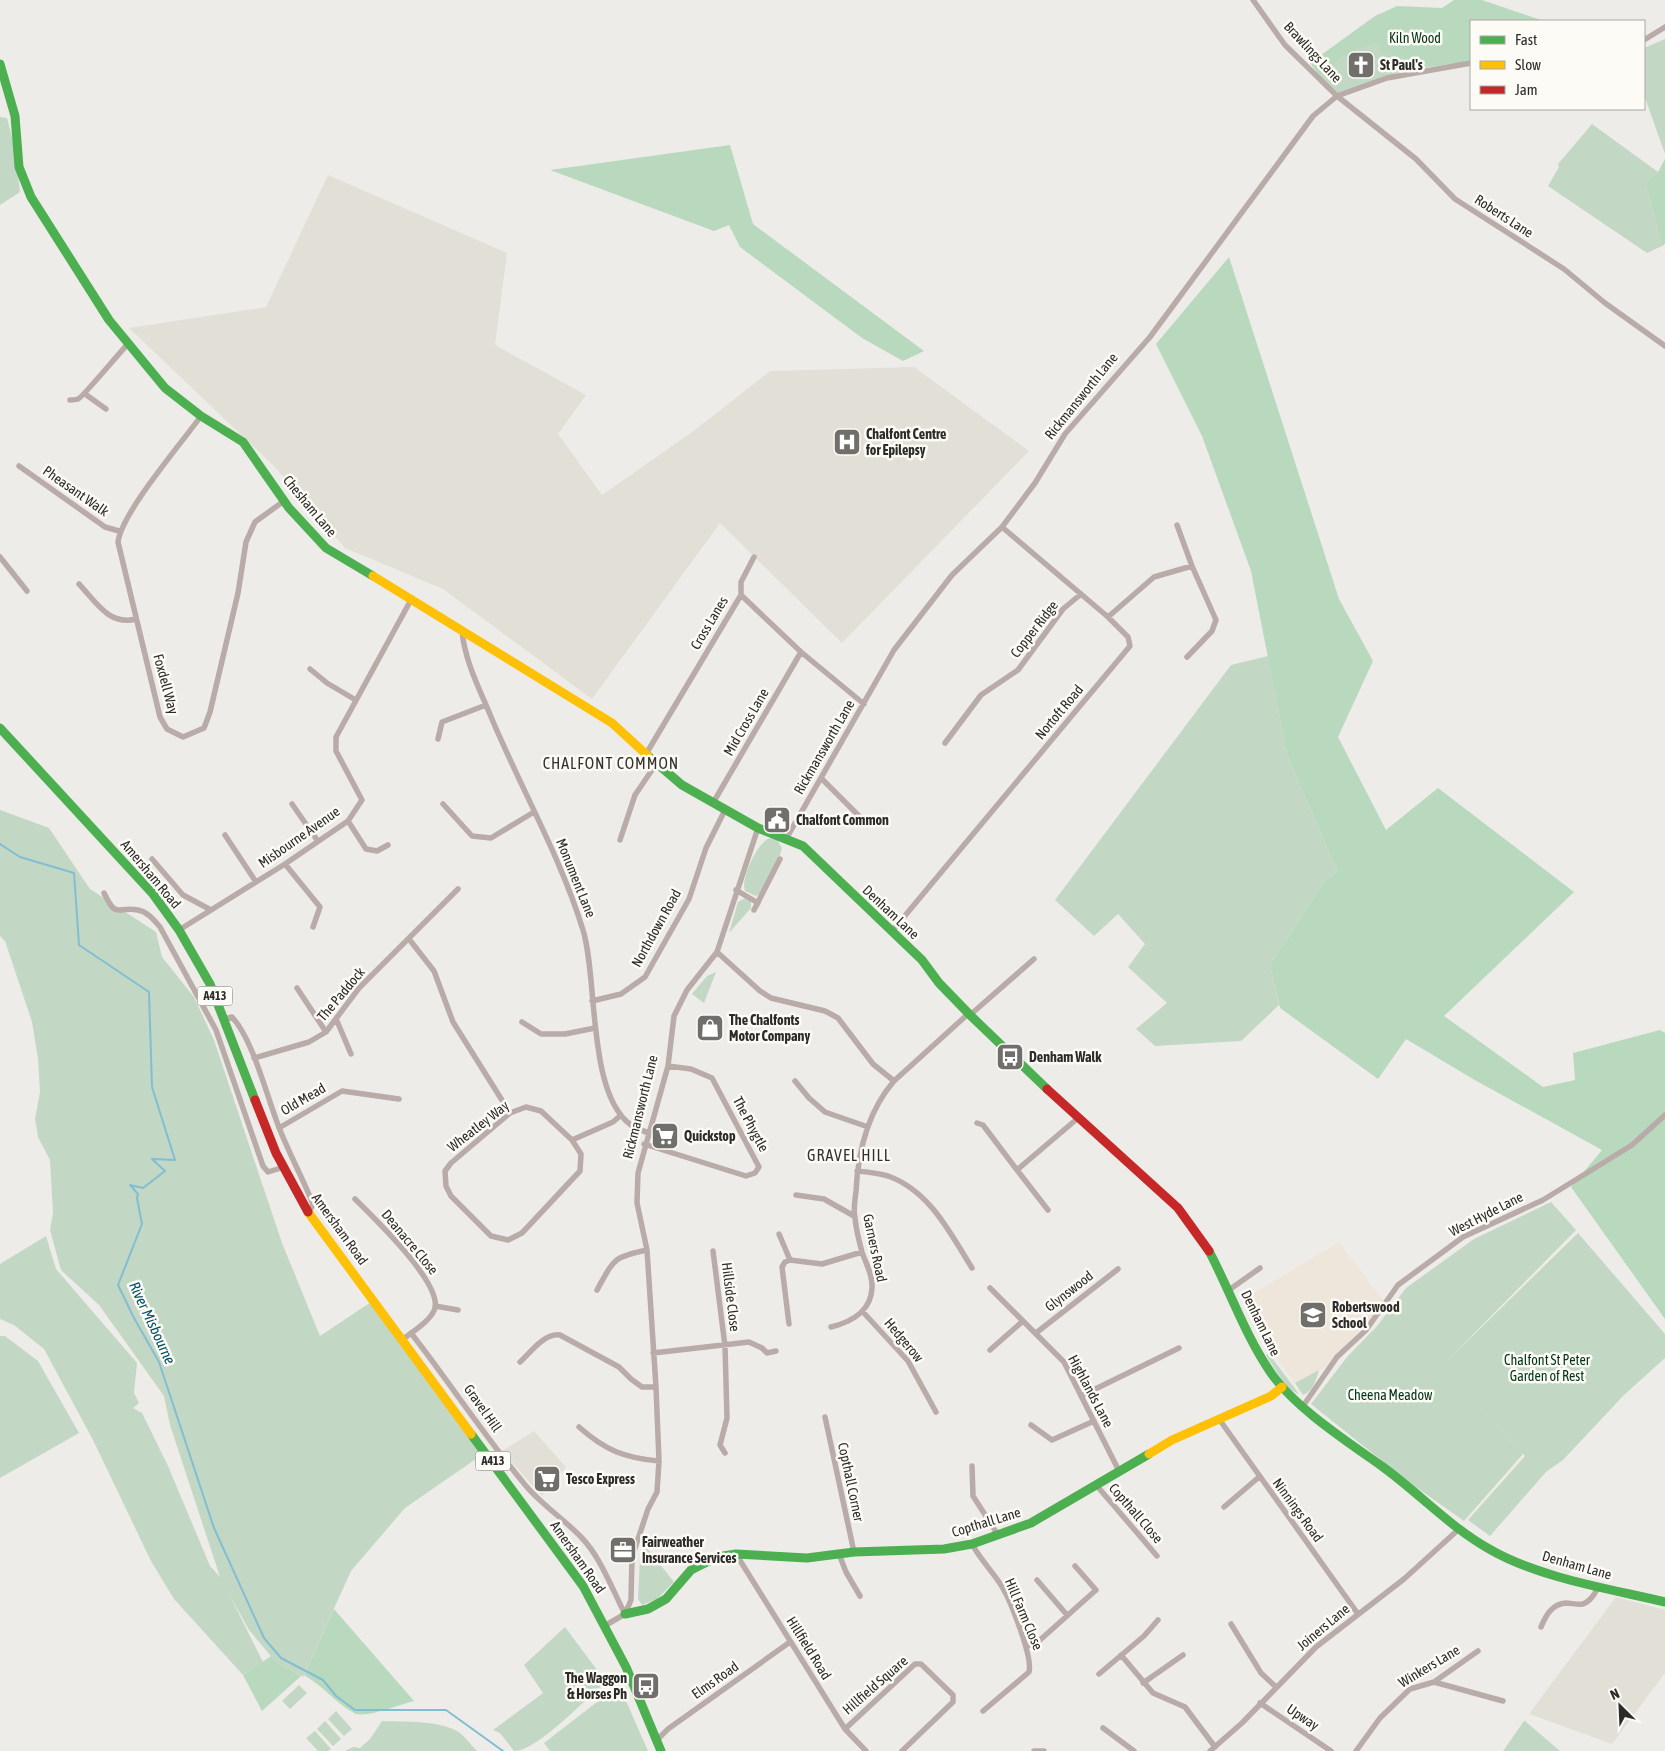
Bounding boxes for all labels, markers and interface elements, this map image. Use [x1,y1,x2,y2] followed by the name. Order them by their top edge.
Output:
[1281,18,1345,86] street label: Brawlings Lane
[1470,20,1645,110] legend
[1389,30,1441,46] park label: Kiln Wood
[1515,31,1537,48] text: Fast
[1346,50,1376,80] church icon: St Paul's
[1515,56,1541,73] text: Slow
[1380,57,1423,73] place label: St Paul's
[1515,81,1538,98] text: Jam
[1472,191,1536,241] street label: Roberts Lane
[1041,350,1121,442] street label: Rickmansworth Lane
[865,426,946,458] place label: Chalfont Centre for Epilepsy
[832,427,862,457] hospital icon: Chalfont Centre for Epilepsy
[40,462,112,520] street label: Pheasant Walk
[280,472,340,540] street label: Chesham Lane
[687,594,731,652] street label: Cross Lanes
[1007,597,1061,661] street label: Copper Ridge
[150,652,182,716] street label: Foxdell Way
[1032,682,1086,742] street label: Nortoft Road
[720,686,772,758] street label: Mid Cross Lane
[790,697,858,797] street label: Rickmansworth Lane
[543,754,679,772] district label: CHALFONT COMMON
[255,803,343,871] street label: Misbourne Avenue
[762,805,792,835] public building icon: Chalfont Common
[796,812,889,828] place label: Chalfont Common
[553,836,599,920] street label: Monument Lane
[118,837,184,911] street label: Amersham Road
[859,882,923,942] street label: Denham Lane
[628,886,684,970] street label: Northdown Road
[314,964,368,1024] street label: The Paddock
[198,986,232,1006] road number: A413
[729,1012,810,1044] place label: The Chalfonts Motor Company
[695,1013,725,1043] shop icon: The Chalfonts Motor Company
[995,1042,1025,1072] bus stop icon: Denham Walk
[1029,1049,1102,1065] place label: Denham Walk
[619,1053,661,1161] street label: Rickmansworth Lane
[278,1080,328,1118] street label: Old Mead
[730,1094,772,1154] street label: The Phygtle
[444,1097,512,1155] street label: Wheatley Way
[650,1121,680,1151] supermarket icon: Quickstop
[684,1128,736,1144] place label: Quickstop
[807,1146,891,1164] district label: GRAVEL HILL
[1446,1189,1526,1239] street label: West Hyde Lane
[309,1190,371,1268] street label: Amersham Road
[378,1206,442,1278] street label: Deanacre Close
[860,1213,890,1283] street label: Garners Road
[719,1261,743,1333] street label: Hillside Close
[1042,1267,1096,1315] street label: Glynswood
[126,1279,179,1367] water label: River Misbourne
[1238,1287,1284,1359] street label: Denham Lane
[1332,1299,1400,1331] place label: Robertswood School
[1298,1300,1328,1330] school or university icon: Robertswood School
[881,1315,927,1366] street label: Hedgerow
[1065,1352,1117,1430] street label: Highlands Lane
[1504,1352,1591,1384] park label: Chalfont St Peter Garden of Rest
[461,1381,505,1435] street label: Gravel Hill
[1348,1387,1433,1403] park label: Cheena Meadow
[835,1441,867,1524] street label: Copthall Corner
[476,1452,510,1470] road number: A413
[532,1464,562,1494] supermarket icon: Tesco Express
[566,1471,635,1487] place label: Tesco Express
[1270,1475,1326,1545] street label: Ninnings Road
[1106,1480,1166,1546] street label: Copthall Close
[950,1504,1022,1540] street label: Copthall Lane
[547,1518,609,1596] street label: Amersham Road
[642,1534,737,1566] place label: Fairweather Insurance Services
[608,1535,638,1565] office icon: Fairweather Insurance Services
[1540,1547,1614,1583] street label: Denham Lane
[1002,1576,1046,1652] street label: Hill Farm Close
[1294,1600,1352,1654] street label: Joiners Lane
[783,1614,835,1682] street label: Hillfield Road
[1396,1642,1462,1690] street label: Winkers Lane
[839,1653,911,1717] street label: Hillfield Square
[689,1658,741,1702] street label: Elms Road
[565,1670,627,1702] place label: The Waggon & Horses Ph
[631,1671,661,1701] bus stop icon: The Waggon & Horses Ph
[1595,1681,1645,1731] north arrow
[1608,1685,1622,1703] text: N
[1284,1701,1322,1734] street label: Upway

